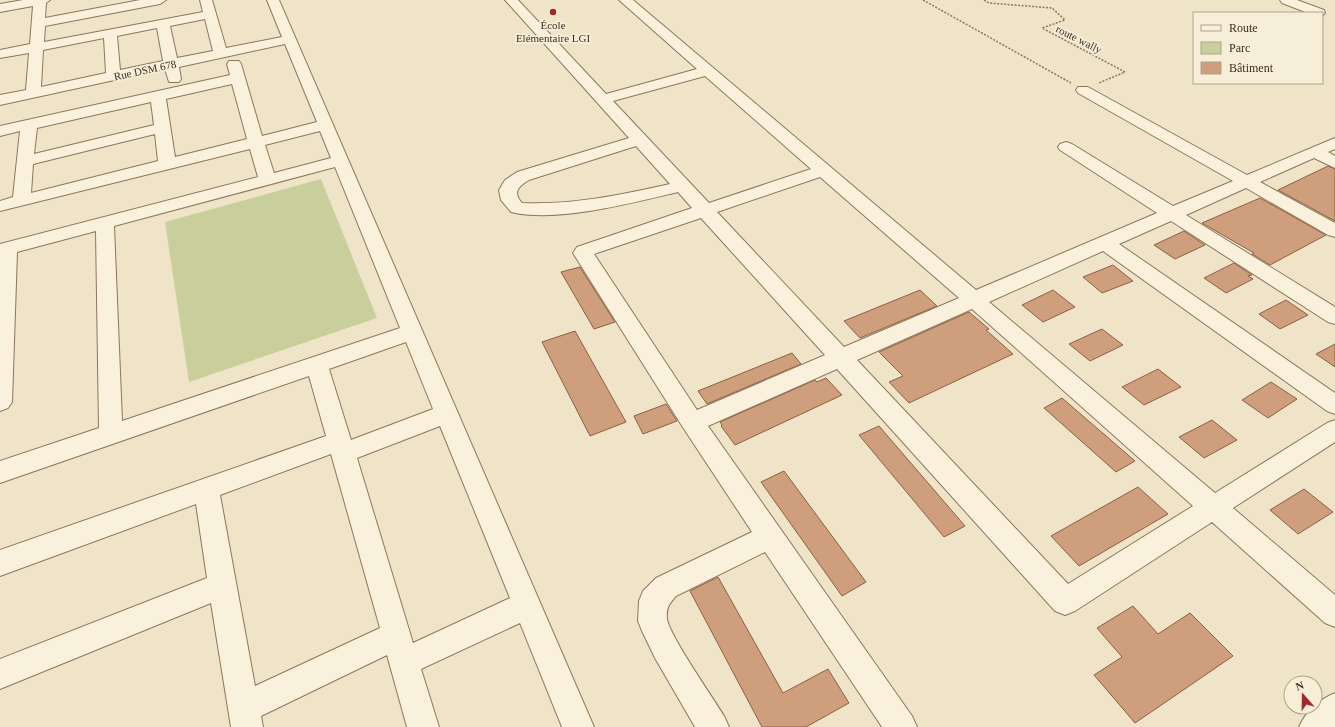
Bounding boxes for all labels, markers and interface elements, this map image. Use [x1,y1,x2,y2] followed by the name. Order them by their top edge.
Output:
[548,7,558,17] marker: École Elémentaire LGI
[1193,12,1323,84] legend
[516,19,590,44] place label: École Elémentaire LGI
[1229,21,1258,35] text: Route
[1054,22,1104,56] street label: route wally
[1229,41,1250,55] text: Parc
[113,57,178,82] street label: Rue DSM 678
[1229,61,1274,75] text: Bâtiment
[1283,675,1323,715] north arrow
[1294,679,1305,693] text: N

